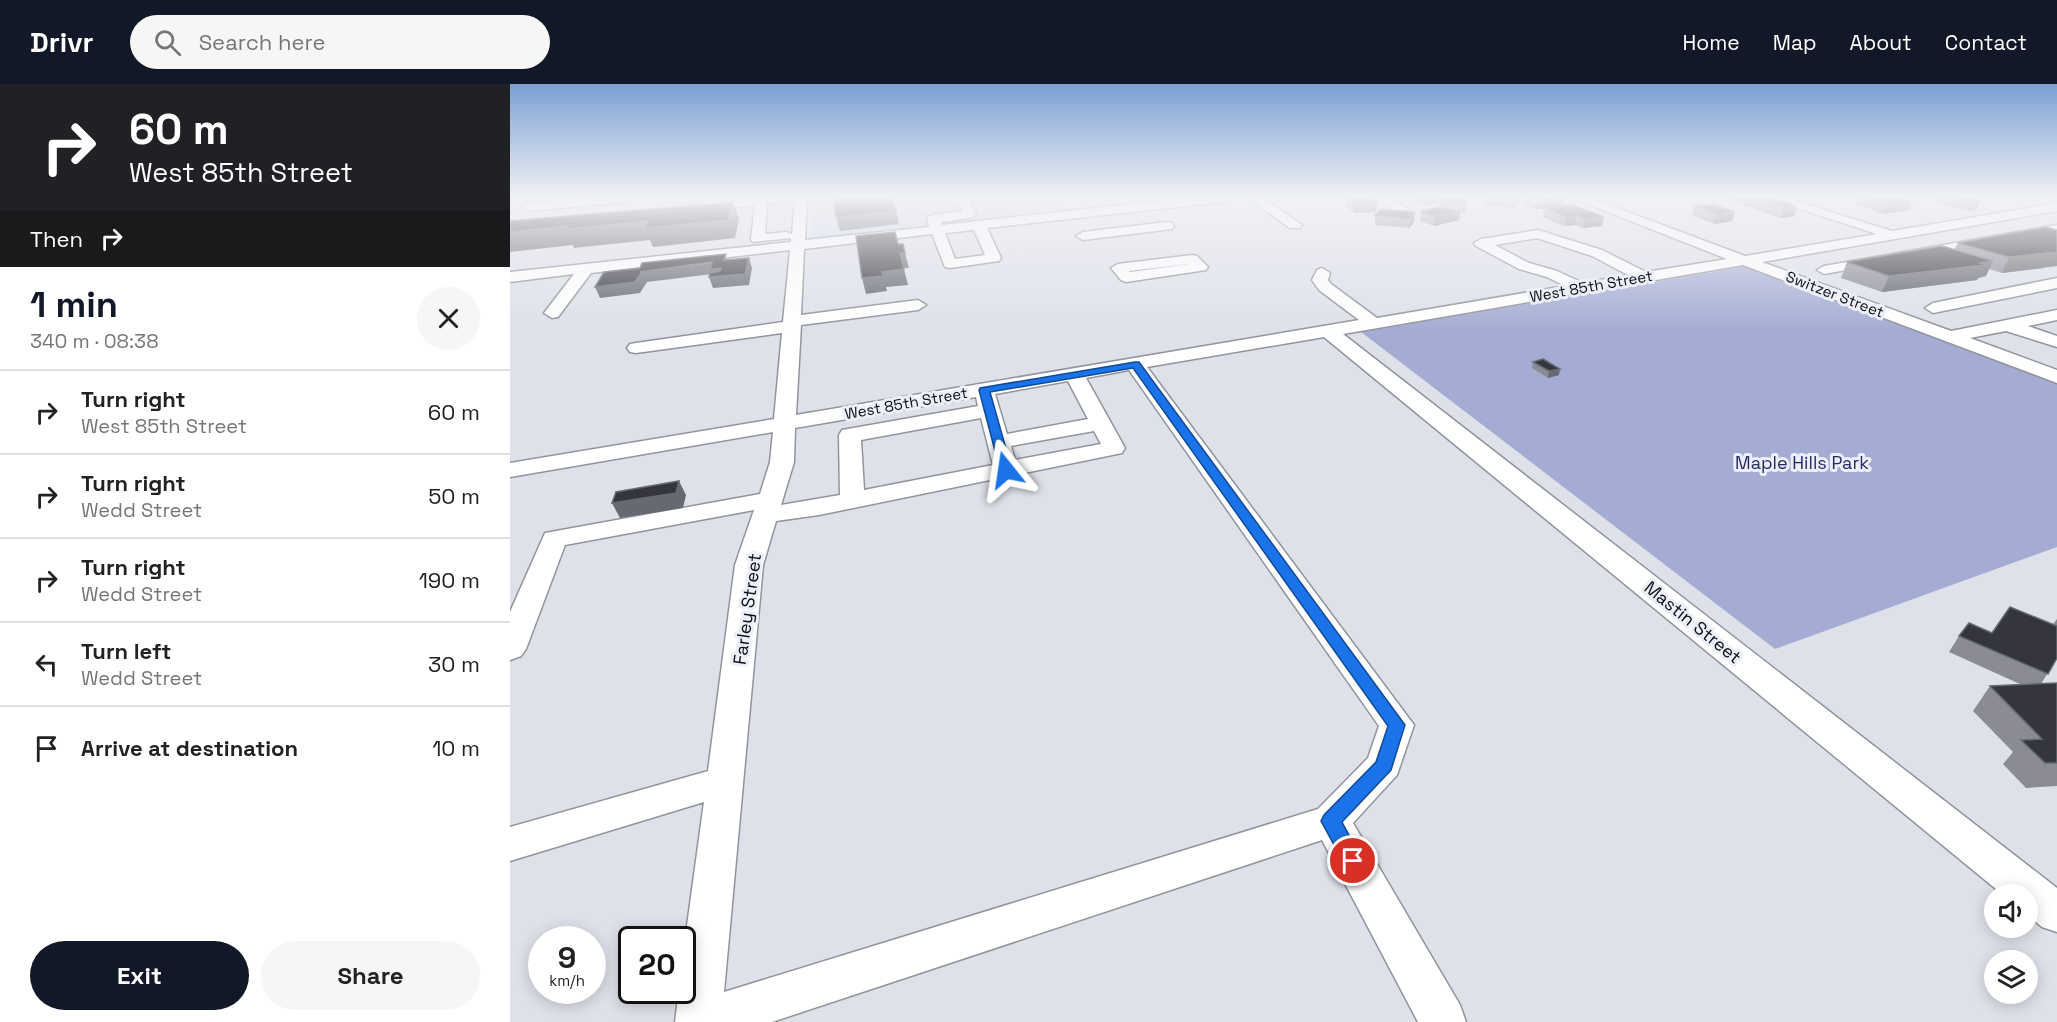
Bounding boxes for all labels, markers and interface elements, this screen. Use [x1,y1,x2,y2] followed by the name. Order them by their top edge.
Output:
[130,15,550,69] search box
[30,24,94,60] text: Drivr
[151,26,184,59] icon: search
[199,28,325,56] text: Search here
[1682,29,1740,56] text: Home
[1773,29,1817,56] text: Map
[1850,29,1912,56] text: About
[1945,29,2027,56] text: Contact
[129,103,229,156] text: 60 m
[30,108,108,186] icon: right
[129,155,353,190] text: West 85th Street
[95,222,128,255] icon: right
[30,225,83,253] text: Then
[1528,266,1654,306] street label: West 85th Street
[1783,267,1887,321] street label: Switzer Street
[30,282,118,328] text: 1 min
[417,287,480,350] button: close
[30,328,159,354] text: 340 m · 08:38
[843,383,969,423] street label: West 85th Street
[81,385,186,413] text: Turn right
[30,396,63,429] icon: right
[428,398,480,426] text: 60 m
[81,413,247,439] text: West 85th Street
[974,438,1038,502] position arrow
[1735,451,1869,474] park label: Maple Hills Park
[81,469,186,497] text: Turn right
[30,480,63,513] icon: right
[428,482,480,510] text: 50 m
[81,497,202,523] text: Wedd Street
[728,552,766,666] street label: Farley Street
[81,553,186,581] text: Turn right
[30,564,63,597] icon: right
[419,566,480,594] text: 190 m
[1640,576,1746,668] street label: Mastin Street
[81,581,202,607] text: Wedd Street
[81,637,171,665] text: Turn left
[30,648,63,681] icon: left
[428,650,480,678] text: 30 m
[81,665,202,691] text: Wedd Street
[30,732,63,765] icon: arrive
[81,734,298,762] text: Arrive at destination
[432,734,480,762] text: 10 m
[1327,835,1378,886] pin
[1336,844,1369,877] icon: arrive
[1984,884,2038,1004] map controls
[1984,884,2038,938] button: sound
[618,926,696,1004] speed limit sign: 20
[558,938,576,977] text: 9
[30,941,249,1010] button: Exit
[261,941,480,1010] button: Share
[1984,950,2038,1004] button: layers
[549,971,585,990] text: km/h

